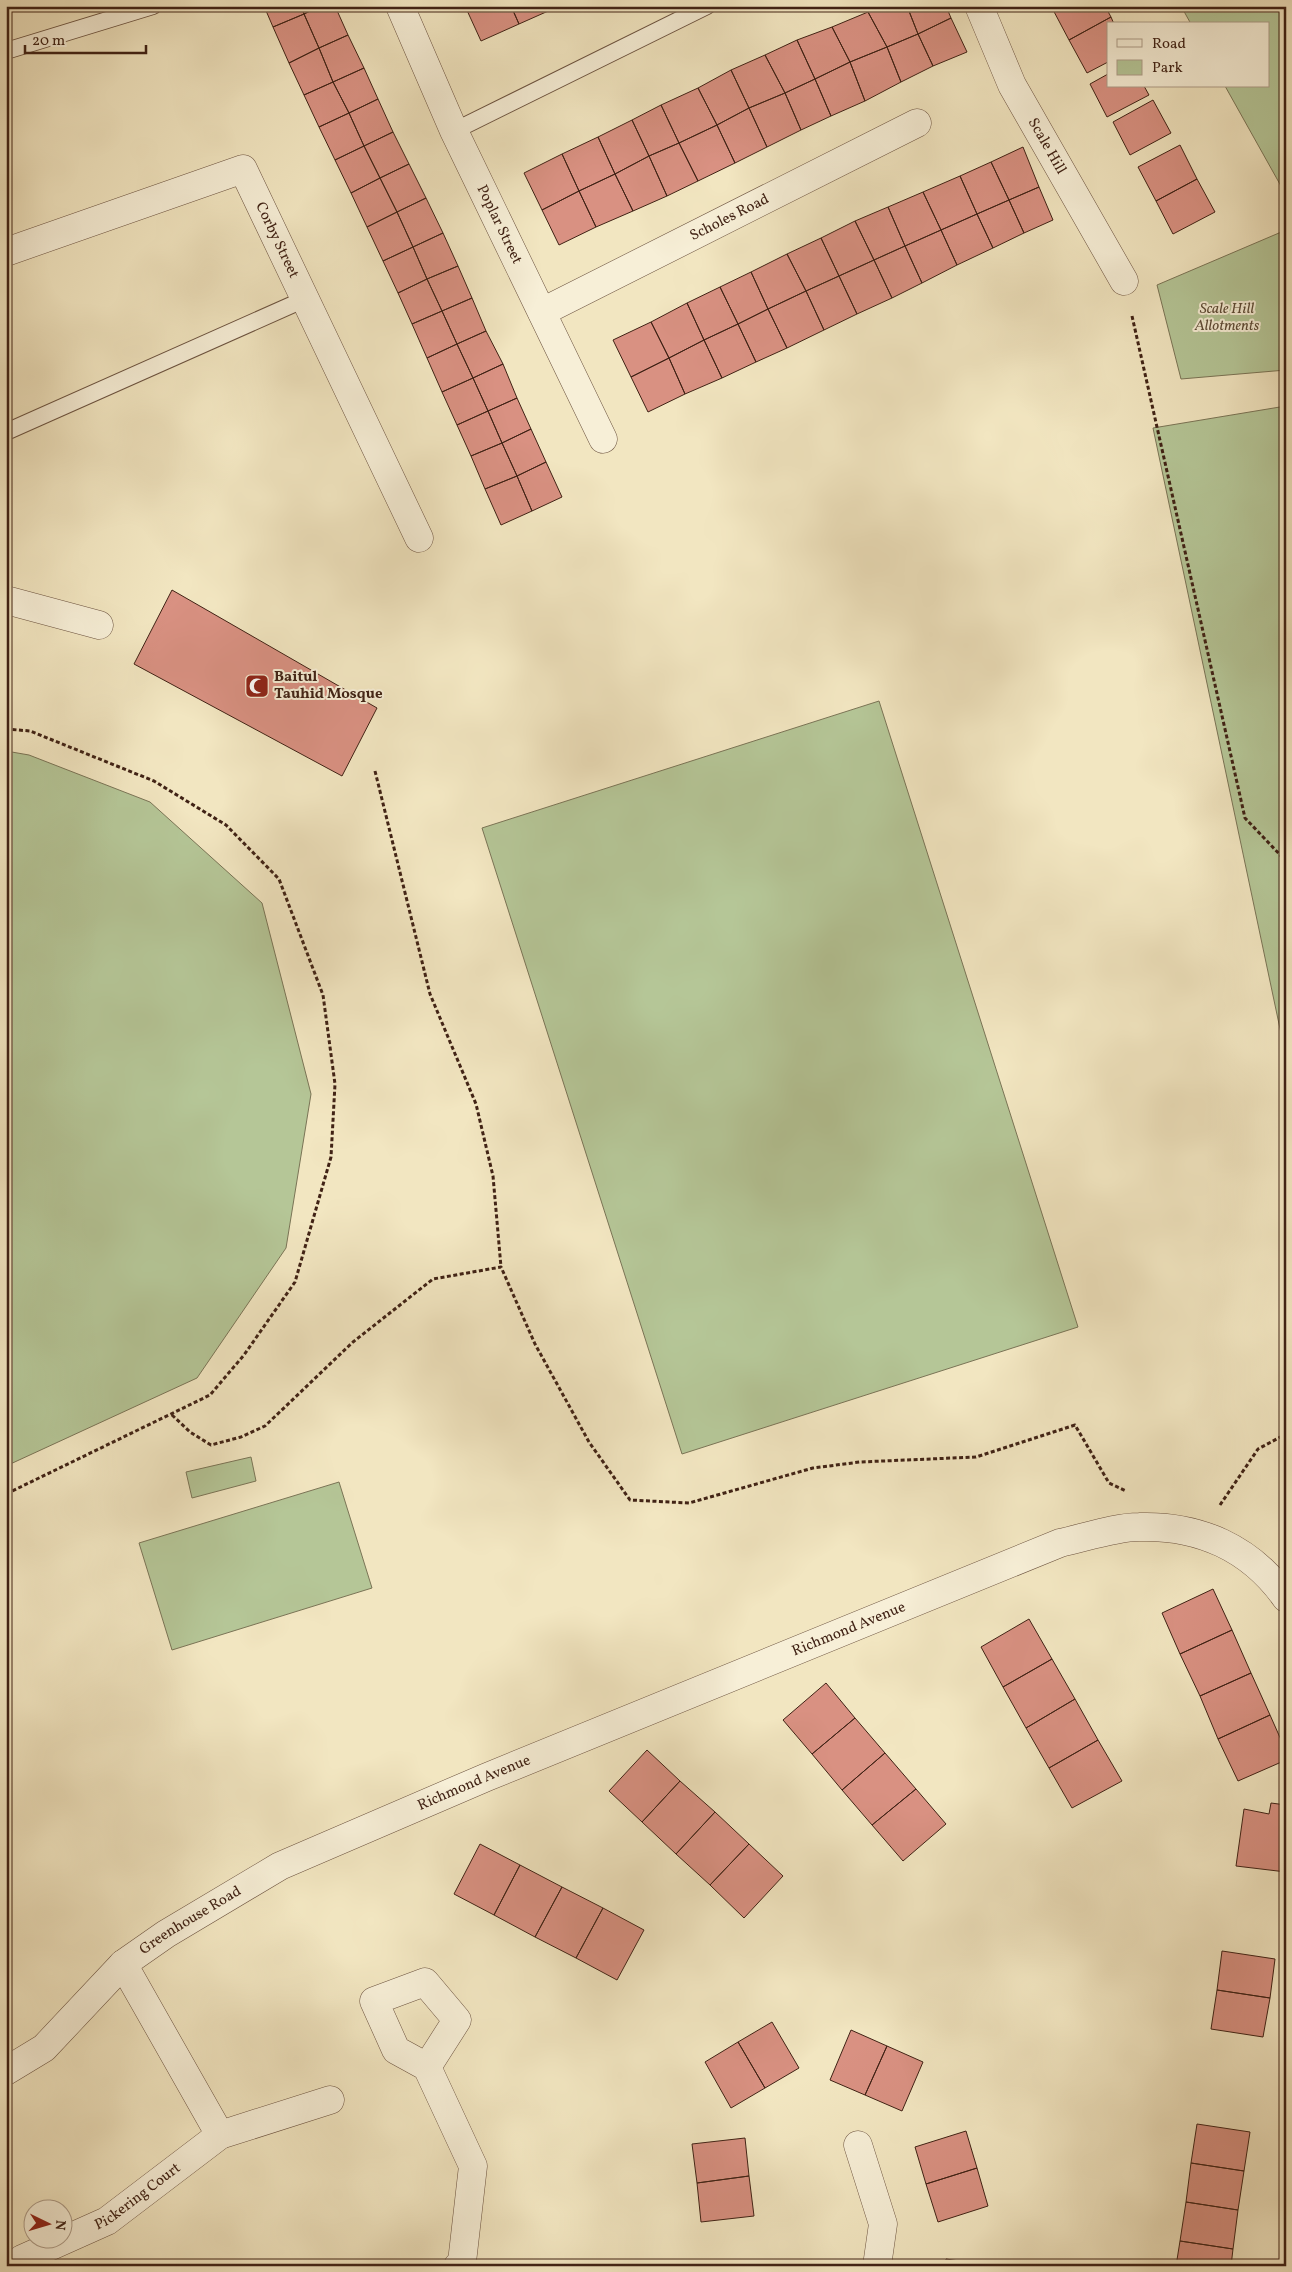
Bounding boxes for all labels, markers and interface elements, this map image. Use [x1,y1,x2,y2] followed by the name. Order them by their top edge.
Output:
[25,22,146,54] scale bar
[1107,22,1270,88] legend
[32,31,65,52] text: 20 m
[1152,34,1186,55] text: Road
[1152,58,1183,79] text: Park
[1022,114,1071,178] street label: Scale Hill
[471,181,527,268] street label: Poplar Street
[686,189,773,246] street label: Scholes Road
[250,199,304,282] street label: Corby Street
[1194,299,1260,337] park label: Scale Hill Allotments
[274,667,383,705] place label: Baitul Tauhid Mosque
[244,673,270,699] mosque icon: Baitul Tauhid Mosque
[789,1597,909,1662] street label: Richmond Avenue
[414,1750,534,1816] street label: Richmond Avenue
[135,1881,245,1960] street label: Greenhouse Road
[91,2158,185,2236] street label: Pickering Court
[22,2200,72,2250] north arrow
[50,2219,69,2231] text: N

